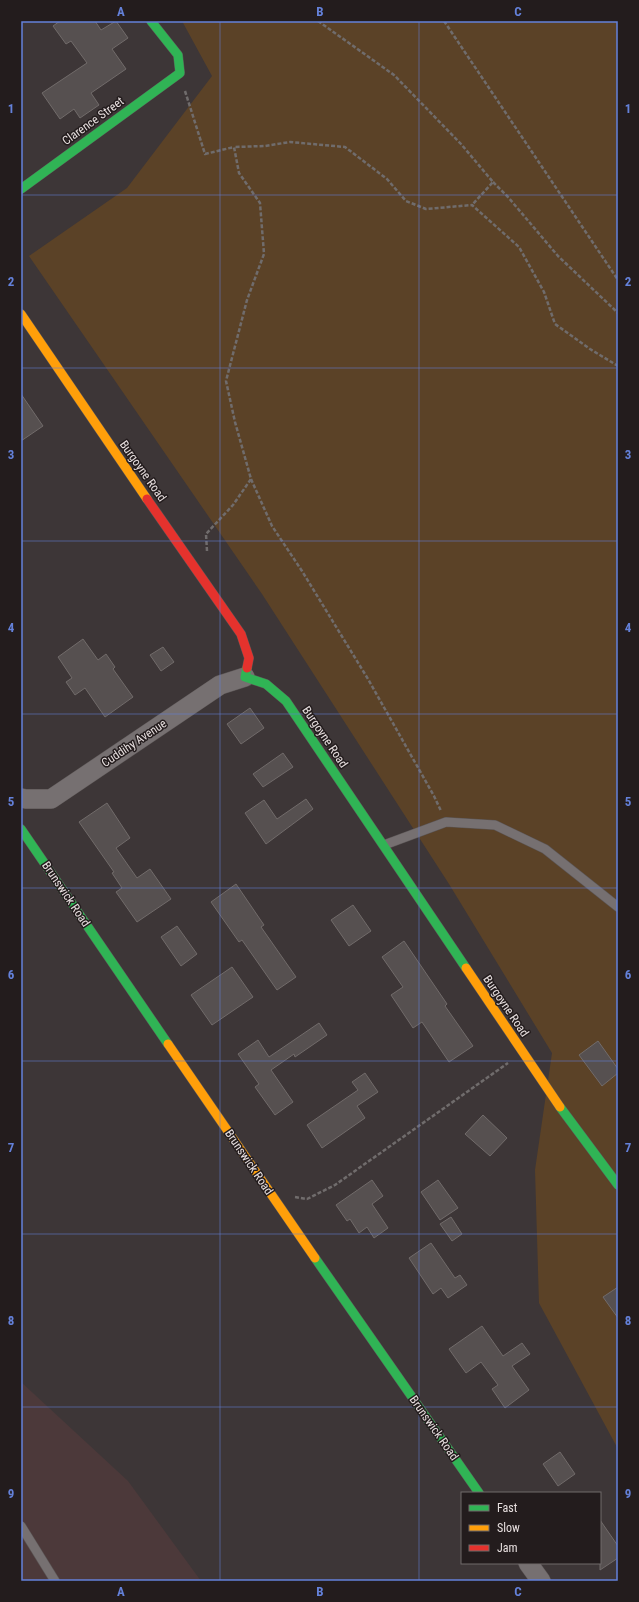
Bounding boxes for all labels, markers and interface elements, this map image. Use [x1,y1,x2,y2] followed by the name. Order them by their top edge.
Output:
[117,4,125,19] text: A
[316,4,324,19] text: B
[514,4,522,19] text: C
[60,94,127,148] street label: Clarence Street
[8,101,14,116] text: 1
[625,101,631,116] text: 1
[8,274,15,289] text: 2
[625,274,632,289] text: 2
[117,438,169,504] street label: Burgoyne Road
[8,447,14,462] text: 3
[625,447,631,462] text: 3
[8,620,15,635] text: 4
[625,620,632,635] text: 4
[299,704,351,770] street label: Burgoyne Road
[99,716,169,770] street label: Cuddihy Avenue
[8,794,15,809] text: 5
[625,794,632,809] text: 5
[39,859,93,929] street label: Brunswick Road
[8,967,15,982] text: 6
[625,967,632,982] text: 6
[480,973,532,1039] street label: Burgoyne Road
[222,1127,276,1197] street label: Brunswick Road
[8,1140,15,1155] text: 7
[625,1140,632,1155] text: 7
[8,1313,14,1328] text: 8
[625,1313,631,1328] text: 8
[407,1393,461,1463] street label: Brunswick Road
[8,1486,14,1501] text: 9
[625,1486,631,1501] text: 9
[461,1492,601,1564] legend
[497,1501,518,1515] text: Fast
[497,1521,520,1535] text: Slow
[497,1541,518,1555] text: Jam
[117,1584,125,1599] text: A
[316,1584,324,1599] text: B
[514,1584,522,1599] text: C

